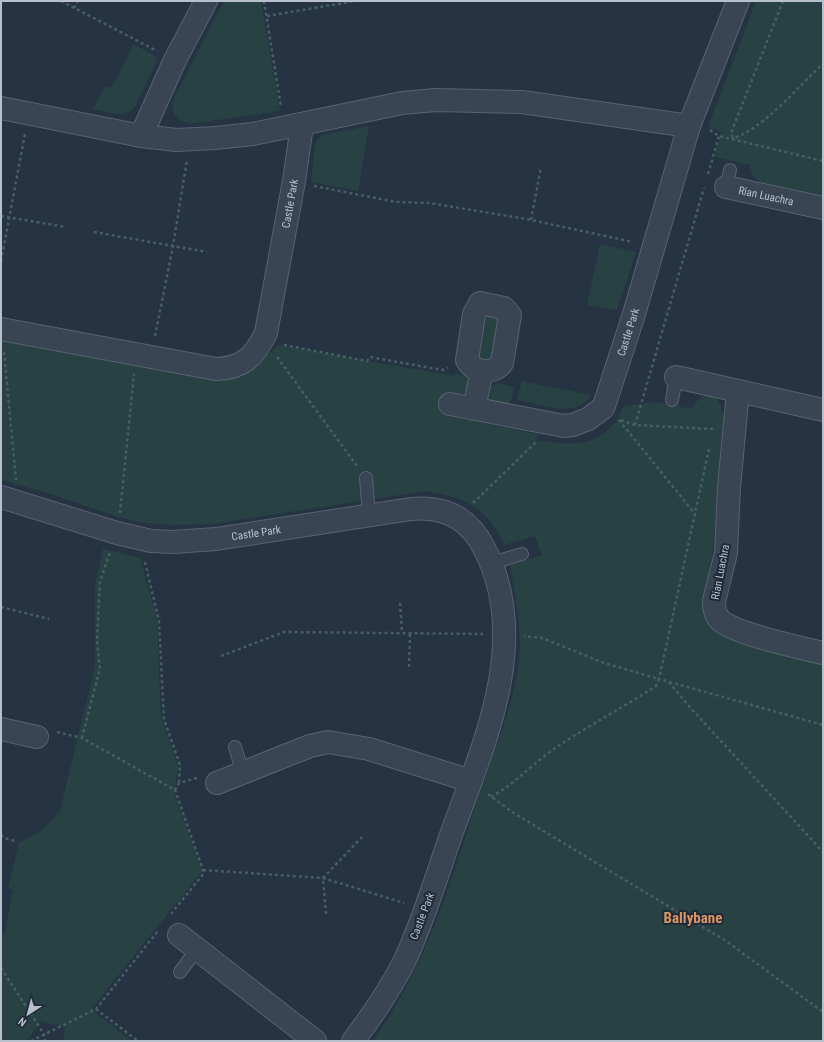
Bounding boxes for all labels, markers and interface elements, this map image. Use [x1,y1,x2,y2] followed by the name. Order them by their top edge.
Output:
[279,178,301,229] street label: Castle Park
[737,184,795,208] street label: Rian Luachra
[615,307,642,358] street label: Castle Park
[231,523,282,544] street label: Castle Park
[709,543,732,601] street label: Rian Luachra
[408,891,437,942] street label: Castle Park
[664,909,722,927] district label: Ballybane
[8,994,48,1034] north arrow
[16,1014,29,1029] text: N

